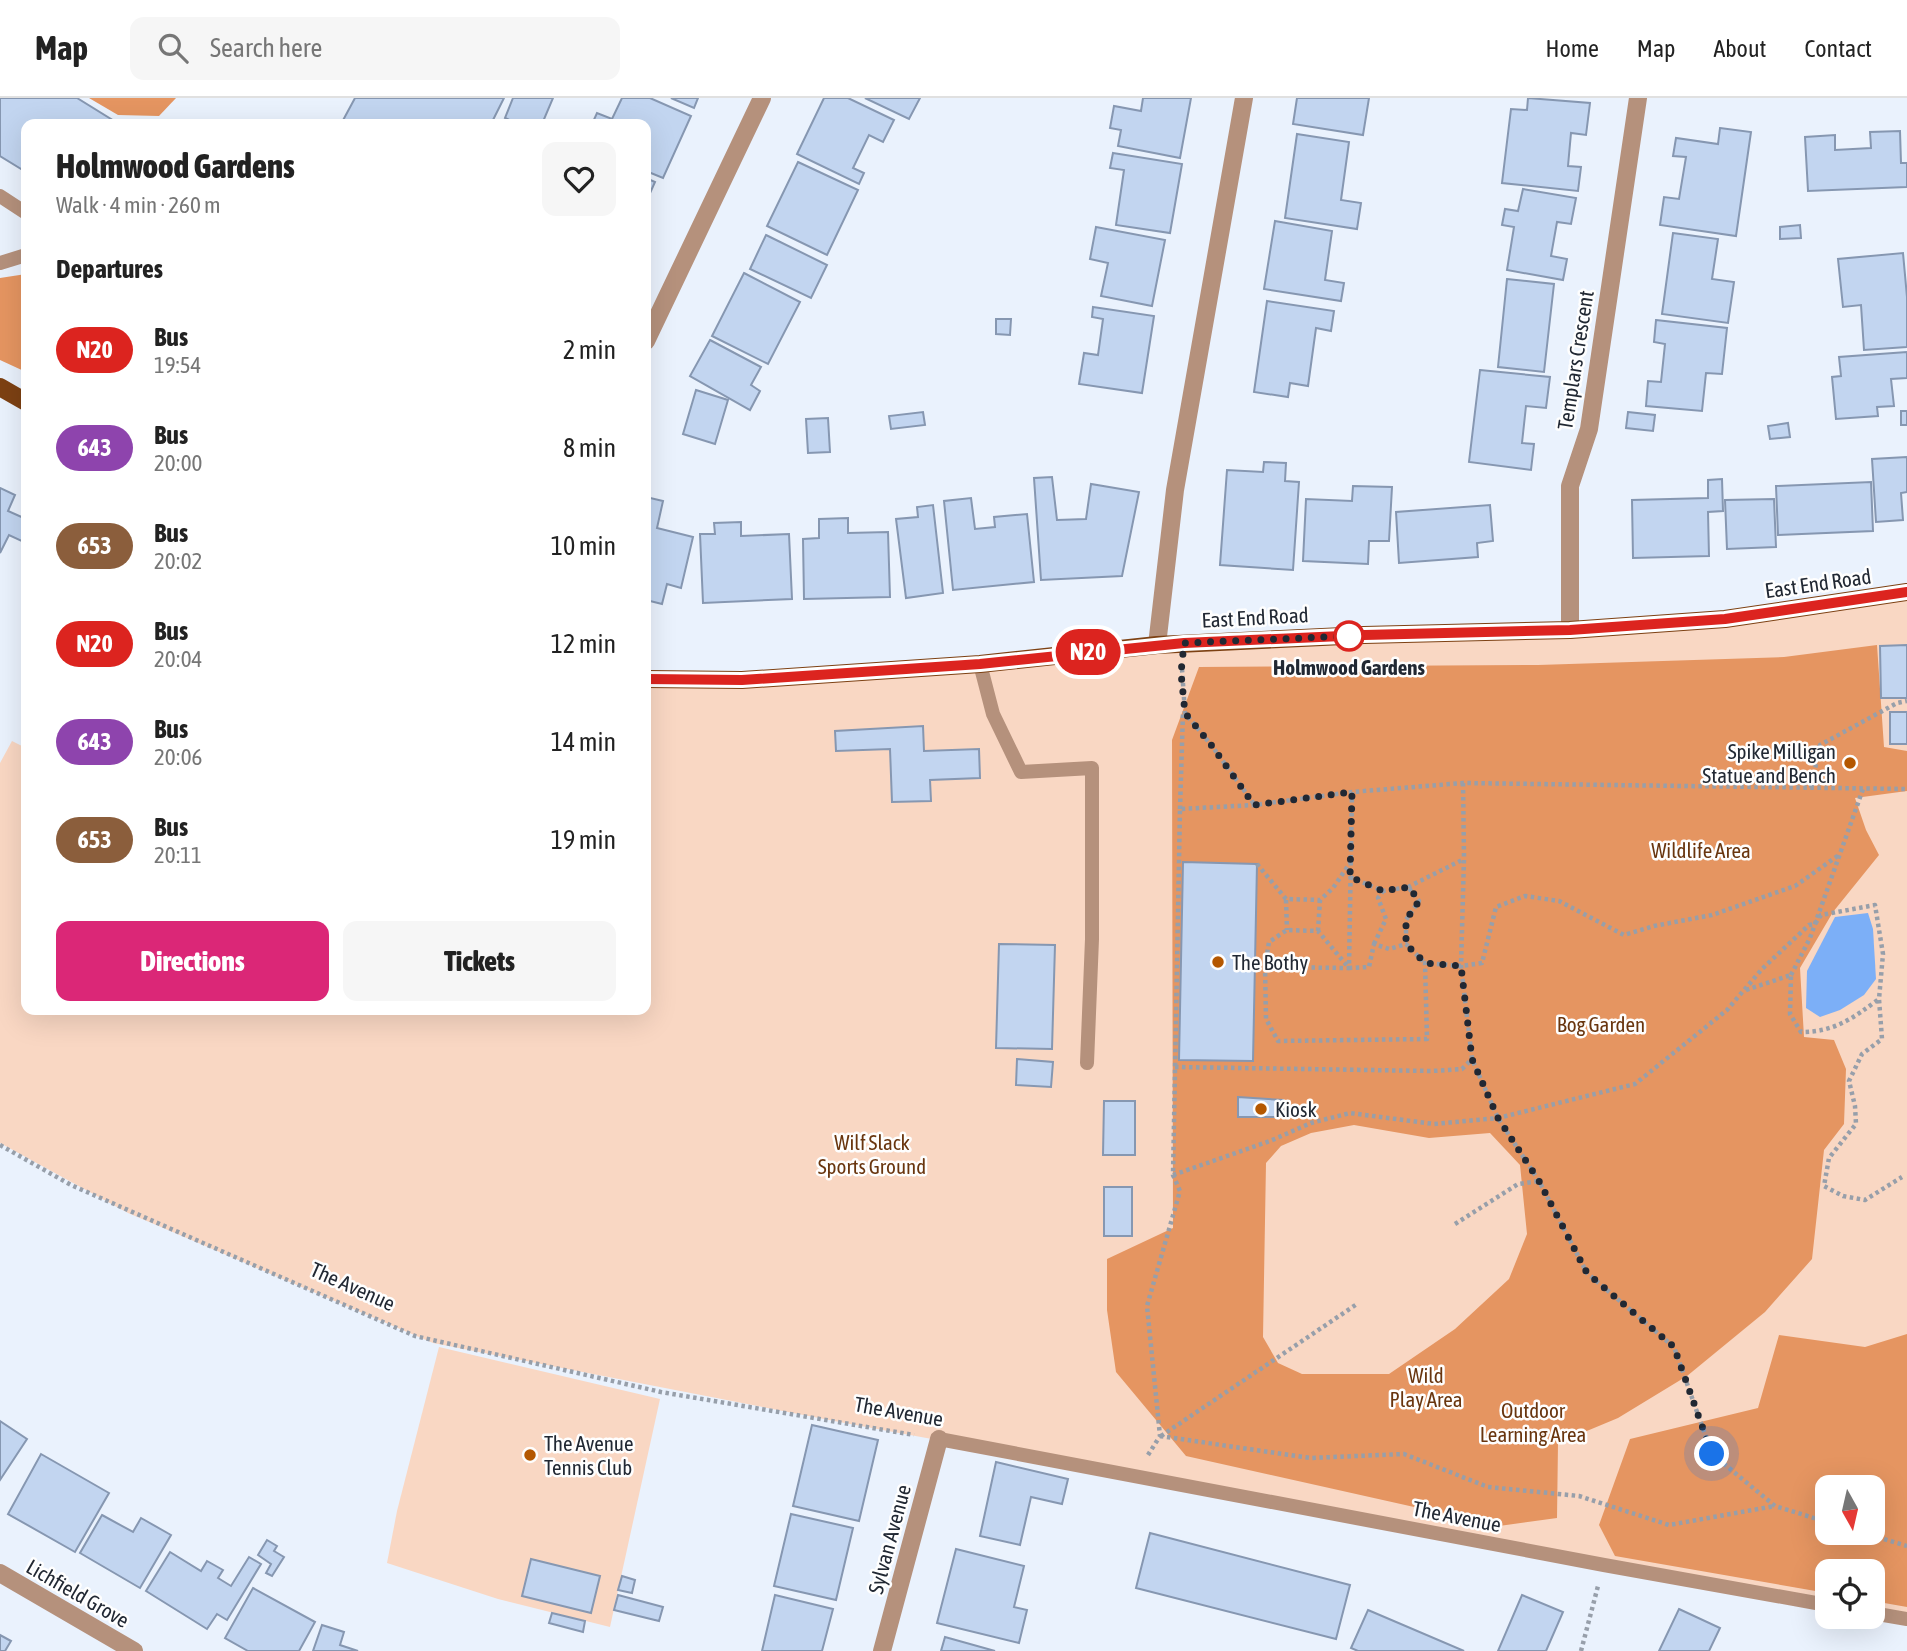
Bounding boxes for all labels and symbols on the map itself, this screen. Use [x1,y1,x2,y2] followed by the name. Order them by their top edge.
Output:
[1552,289,1598,431] street label: Templars Crescent
[1763,564,1873,602] street label: East End Road
[1201,602,1309,632] street label: East End Road
[1334,621,1364,651] marker: Holmwood Gardens
[1048,629,1128,675] line badge: N20
[1273,655,1425,679] place label: Holmwood Gardens
[1702,739,1836,787] place label: Spike Milligan Statue and Bench
[1842,755,1858,771] marker: Spike Milligan Statue and Bench
[1651,838,1751,862] park label: Wildlife Area
[1232,950,1308,974] place label: The Bothy
[1210,954,1226,970] marker: The Bothy
[1557,1012,1645,1036] park label: Bog Garden
[1275,1097,1317,1121] place label: Kiosk
[1253,1101,1269,1117] marker: Kiosk
[818,1130,926,1178] park label: Wilf Slack Sports Ground
[307,1257,399,1315] street label: The Avenue
[1390,1363,1462,1411] park label: Wild Play Area
[853,1391,945,1431] street label: The Avenue
[1480,1398,1586,1446] park label: Outdoor Learning Area
[544,1431,634,1479] place label: The Avenue Tennis Club
[1694,1436,1729,1471] your location
[522,1447,538,1463] marker: The Avenue Tennis Club
[1815,1475,1885,1545] north arrow
[863,1482,915,1596] street label: Sylvan Avenue
[1411,1496,1503,1536] street label: The Avenue
[23,1554,133,1632] street label: Lichfield Grove

